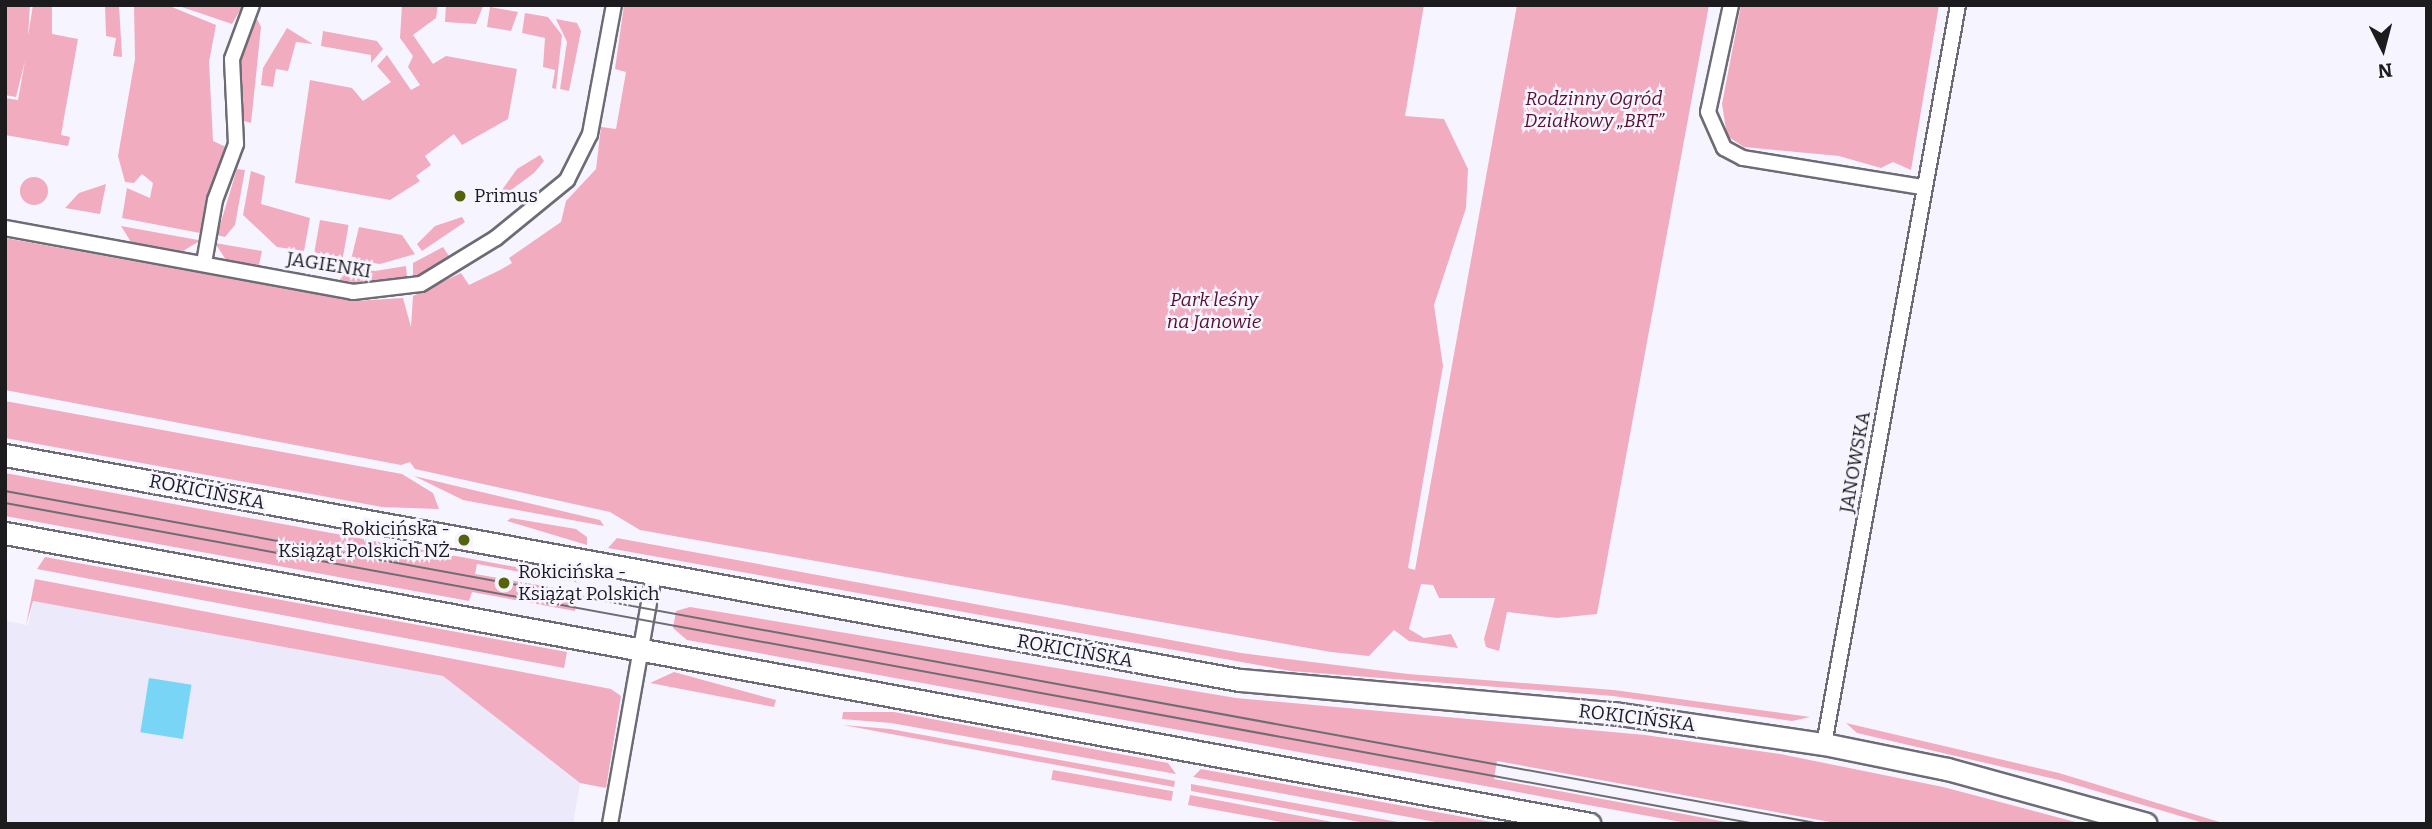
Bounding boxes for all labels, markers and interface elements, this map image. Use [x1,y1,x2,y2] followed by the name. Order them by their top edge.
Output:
[2348,14,2418,84] north arrow
[2377,58,2394,83] text: N
[1524,88,1664,132] park label: Rodzinny Ogród Działkowy „BRT”
[474,185,538,207] place label: Primus
[452,188,468,204] marker: Primus
[285,247,373,283] street label: JAGIENKI
[1167,289,1261,333] park label: Park leśny na Janowie
[1835,409,1875,515] street label: JANOWSKA
[147,470,267,514] street label: ROKICIŃSKA
[278,518,450,562] place label: Rokicińska - Książąt Polskich NŻ
[456,532,472,548] marker: Rokicińska - Książąt Polskich NŻ
[518,561,660,605] place label: Rokicińska - Książąt Polskich
[496,575,512,591] marker: Rokicińska - Książąt Polskich
[1015,630,1135,672] street label: ROKICIŃSKA
[1577,700,1697,736] street label: ROKICIŃSKA

